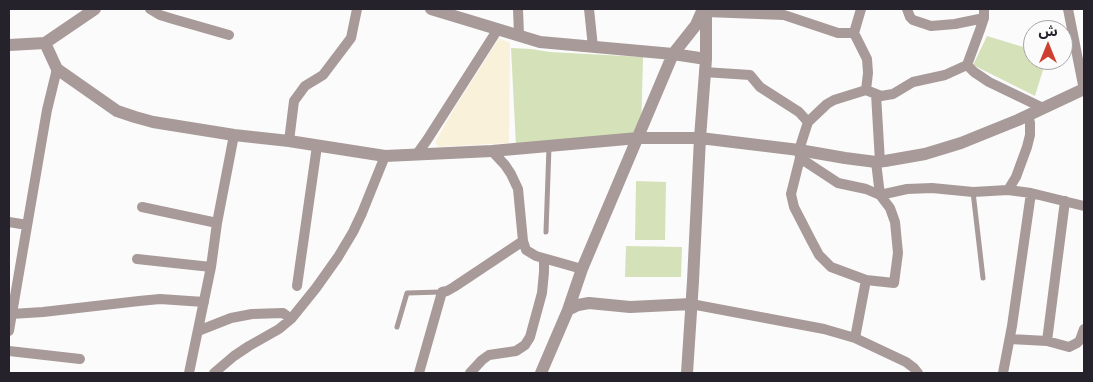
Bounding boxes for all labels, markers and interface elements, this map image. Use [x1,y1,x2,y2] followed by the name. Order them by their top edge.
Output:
[1023,20,1073,70] north arrow
[1038,23,1058,39] text: ش

